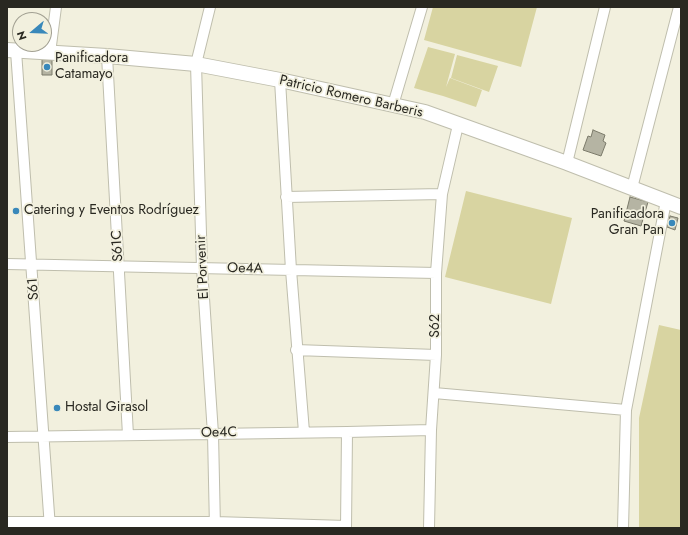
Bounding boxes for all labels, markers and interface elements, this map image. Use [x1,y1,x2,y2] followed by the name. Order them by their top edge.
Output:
[12,12,52,52] north arrow
[13,29,31,42] text: N
[55,51,128,84] place label: Panificadora Catamayo
[42,62,52,72] marker: Panificadora Catamayo
[278,72,424,122] street label: Patricio Romero Barberis
[24,203,199,219] place label: Catering y Eventos Rodríguez
[11,206,21,216] marker: Catering y Eventos Rodríguez
[591,207,664,240] place label: Panificadora Gran Pan
[667,218,677,228] marker: Panificadora Gran Pan
[109,230,127,262] street label: S61C
[193,235,213,299] street label: El Porvenir
[227,260,263,278] street label: Oe4A
[25,277,43,301] street label: S61
[428,314,444,338] street label: S62
[65,400,148,416] place label: Hostal Girasol
[52,403,62,413] marker: Hostal Girasol
[201,424,237,442] street label: Oe4C

